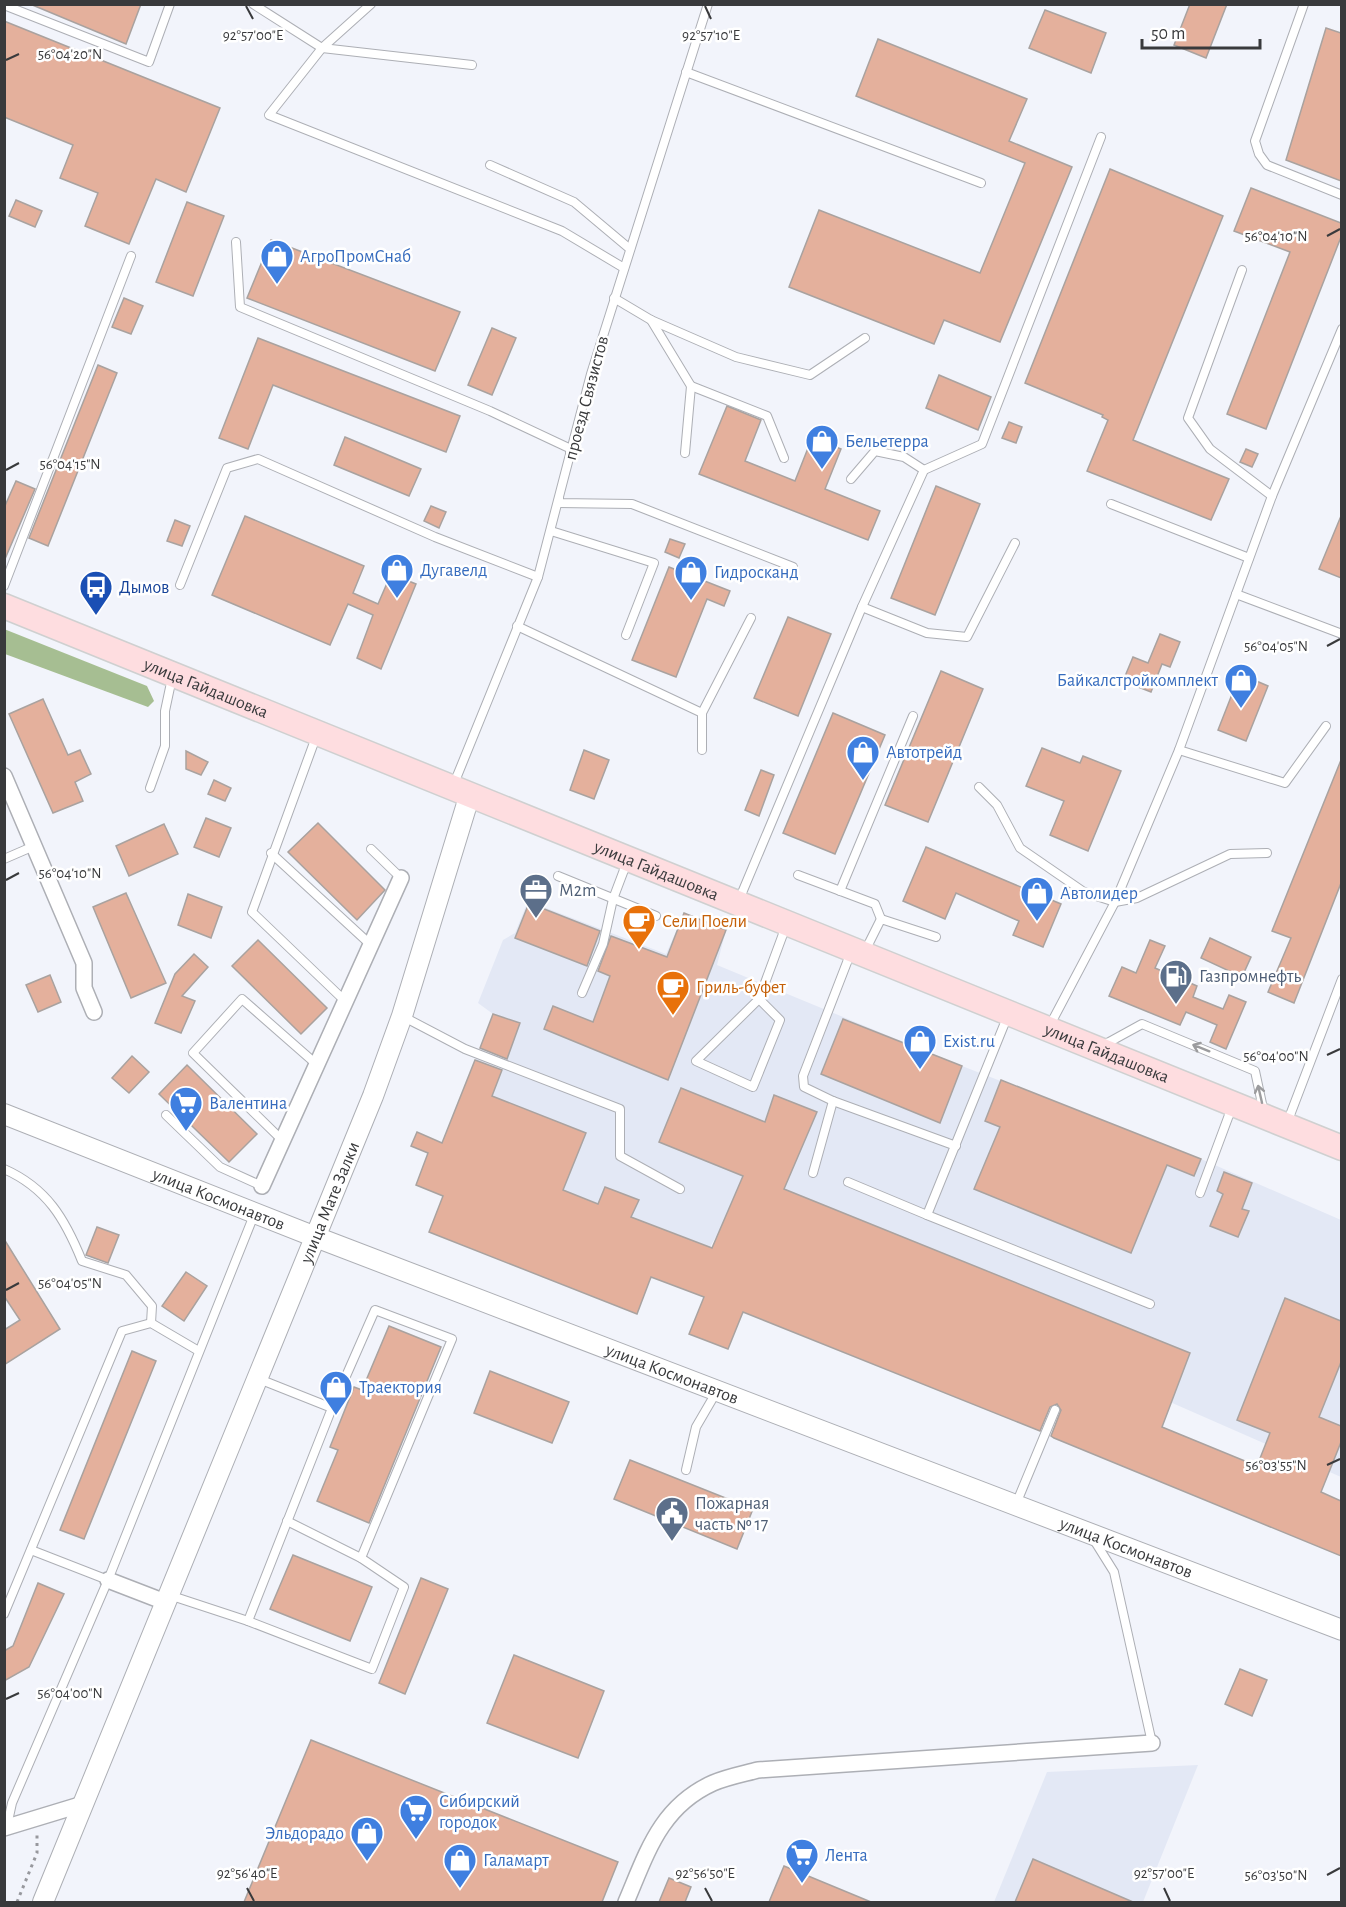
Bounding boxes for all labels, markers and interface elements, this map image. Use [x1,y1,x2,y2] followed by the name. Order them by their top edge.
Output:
[1142,12,1260,50] scale bar
[1151,25,1185,43] text: 50 m
[223,28,283,43] text: 92°57'00"E
[682,28,740,43] text: 92°57'10"E
[38,47,102,62] text: 56°04'20"N
[1245,229,1307,244] text: 56°04'10"N
[259,238,295,285] shop icon: АгроПромСнаб
[300,247,411,266] place label: АгроПромСнаб
[562,334,612,462] street label: проезд Связистов
[804,423,840,470] shop icon: Бельетерра
[845,433,929,451] place label: Бельетерра
[39,457,101,472] text: 56°04'15"N
[379,552,415,599] shop icon: Дугавелд
[673,554,709,601] shop icon: Гидросканд
[420,562,487,580] place label: Дугавелд
[714,564,798,582] place label: Гидросканд
[78,569,114,616] bus stop icon: Дымов
[119,579,169,597] place label: Дымов
[1244,639,1308,654] text: 56°04'05"N
[140,655,270,722] street label: улица Гайдашовка
[1223,662,1259,709] shop icon: Байкалстройкомплект
[1057,672,1219,690] place label: Байкалстройкомплект
[845,734,881,781] shop icon: Автотрейд
[886,744,962,762] place label: Автотрейд
[590,838,721,904] street label: улица Гайдашовка
[39,866,101,881] text: 56°04'10"N
[518,872,554,919] office icon: М2m
[1019,875,1055,922] shop icon: Автолидер
[559,882,596,900] place label: М2m
[1060,885,1138,903] place label: Автолидер
[621,903,657,950] cafe icon: Сели Поели
[662,913,747,931] place label: Сели Поели
[1158,958,1194,1005] fuel station icon: Газпромнефть
[1199,968,1301,986] place label: Газпромнефть
[655,969,691,1016] cafe icon: Гриль-буфет
[696,978,786,997] place label: Гриль-буфет
[1041,1020,1171,1087] street label: улица Гайдашовка
[902,1023,938,1070] shop icon: Exist.ru
[943,1033,995,1051] place label: Exist.ru
[1192,1042,1210,1053] one-way arrow
[1243,1049,1309,1064] text: 56°04'00"N
[1254,1084,1265,1104] one-way arrow
[168,1085,204,1132] supermarket icon: Валентина
[209,1095,287,1113] place label: Валентина
[297,1139,363,1267] street label: улица Мате Залки
[149,1165,287,1234] street label: улица Космонавтов
[38,1276,102,1291] text: 56°04'05"N
[602,1341,741,1408] street label: улица Космонавтов
[318,1369,354,1416] shop icon: Траектория
[359,1379,442,1397] place label: Траектория
[1245,1458,1307,1473] text: 56°03'55"N
[654,1495,690,1542] public building icon: Пожарная часть № 17
[695,1495,770,1534] place label: Пожарная часть № 17
[1056,1514,1195,1582] street label: улица Космонавтов
[37,1686,103,1701] text: 56°04'00"N
[439,1792,520,1832] place label: Сибирский городок
[398,1793,434,1840] supermarket icon: Сибирский городок
[349,1815,385,1862] shop icon: Эльдорадо
[265,1825,344,1843] place label: Эльдорадо
[784,1837,820,1884] supermarket icon: Лента
[442,1842,478,1889] shop icon: Галамарт
[825,1847,868,1865] place label: Лента
[483,1852,549,1870] place label: Галамарт
[217,1866,277,1881] text: 92°56'40"E
[675,1866,735,1881] text: 92°56'50"E
[1134,1866,1194,1881] text: 92°57'00"E
[1245,1868,1307,1883] text: 56°03'50"N

